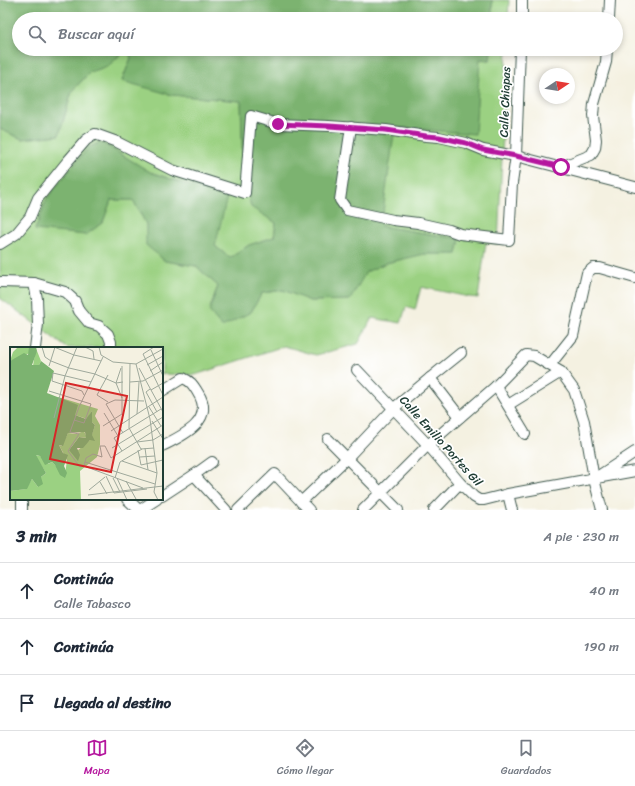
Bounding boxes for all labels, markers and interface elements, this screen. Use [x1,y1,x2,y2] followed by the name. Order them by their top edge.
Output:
[12,12,623,56] search box
[58,21,135,47] text: Buscar aquí
[26,23,48,45] icon: search
[493,66,517,138] street label: Calle Chiapas
[539,68,575,104] north arrow
[269,115,287,133] route end
[552,158,570,176] route start
[10,347,163,500] inset map
[394,390,489,492] street label: Calle Emilio Portes Gil
[16,521,57,551] text: 3 min
[543,525,619,548] text: A pie · 230 m
[54,566,113,592] text: Continúa
[589,579,619,602] text: 40 m
[16,580,38,602] icon: ahead
[54,592,131,615] text: Calle Tabasco
[54,634,113,660] text: Continúa
[584,635,619,658] text: 190 m
[16,636,38,658] icon: ahead
[54,690,171,716] text: Llegada al destino
[16,692,38,714] icon: arrive
[84,737,109,780] tab: Mapa
[277,737,334,780] tab: Cómo llegar
[501,737,551,780] tab: Guardados

